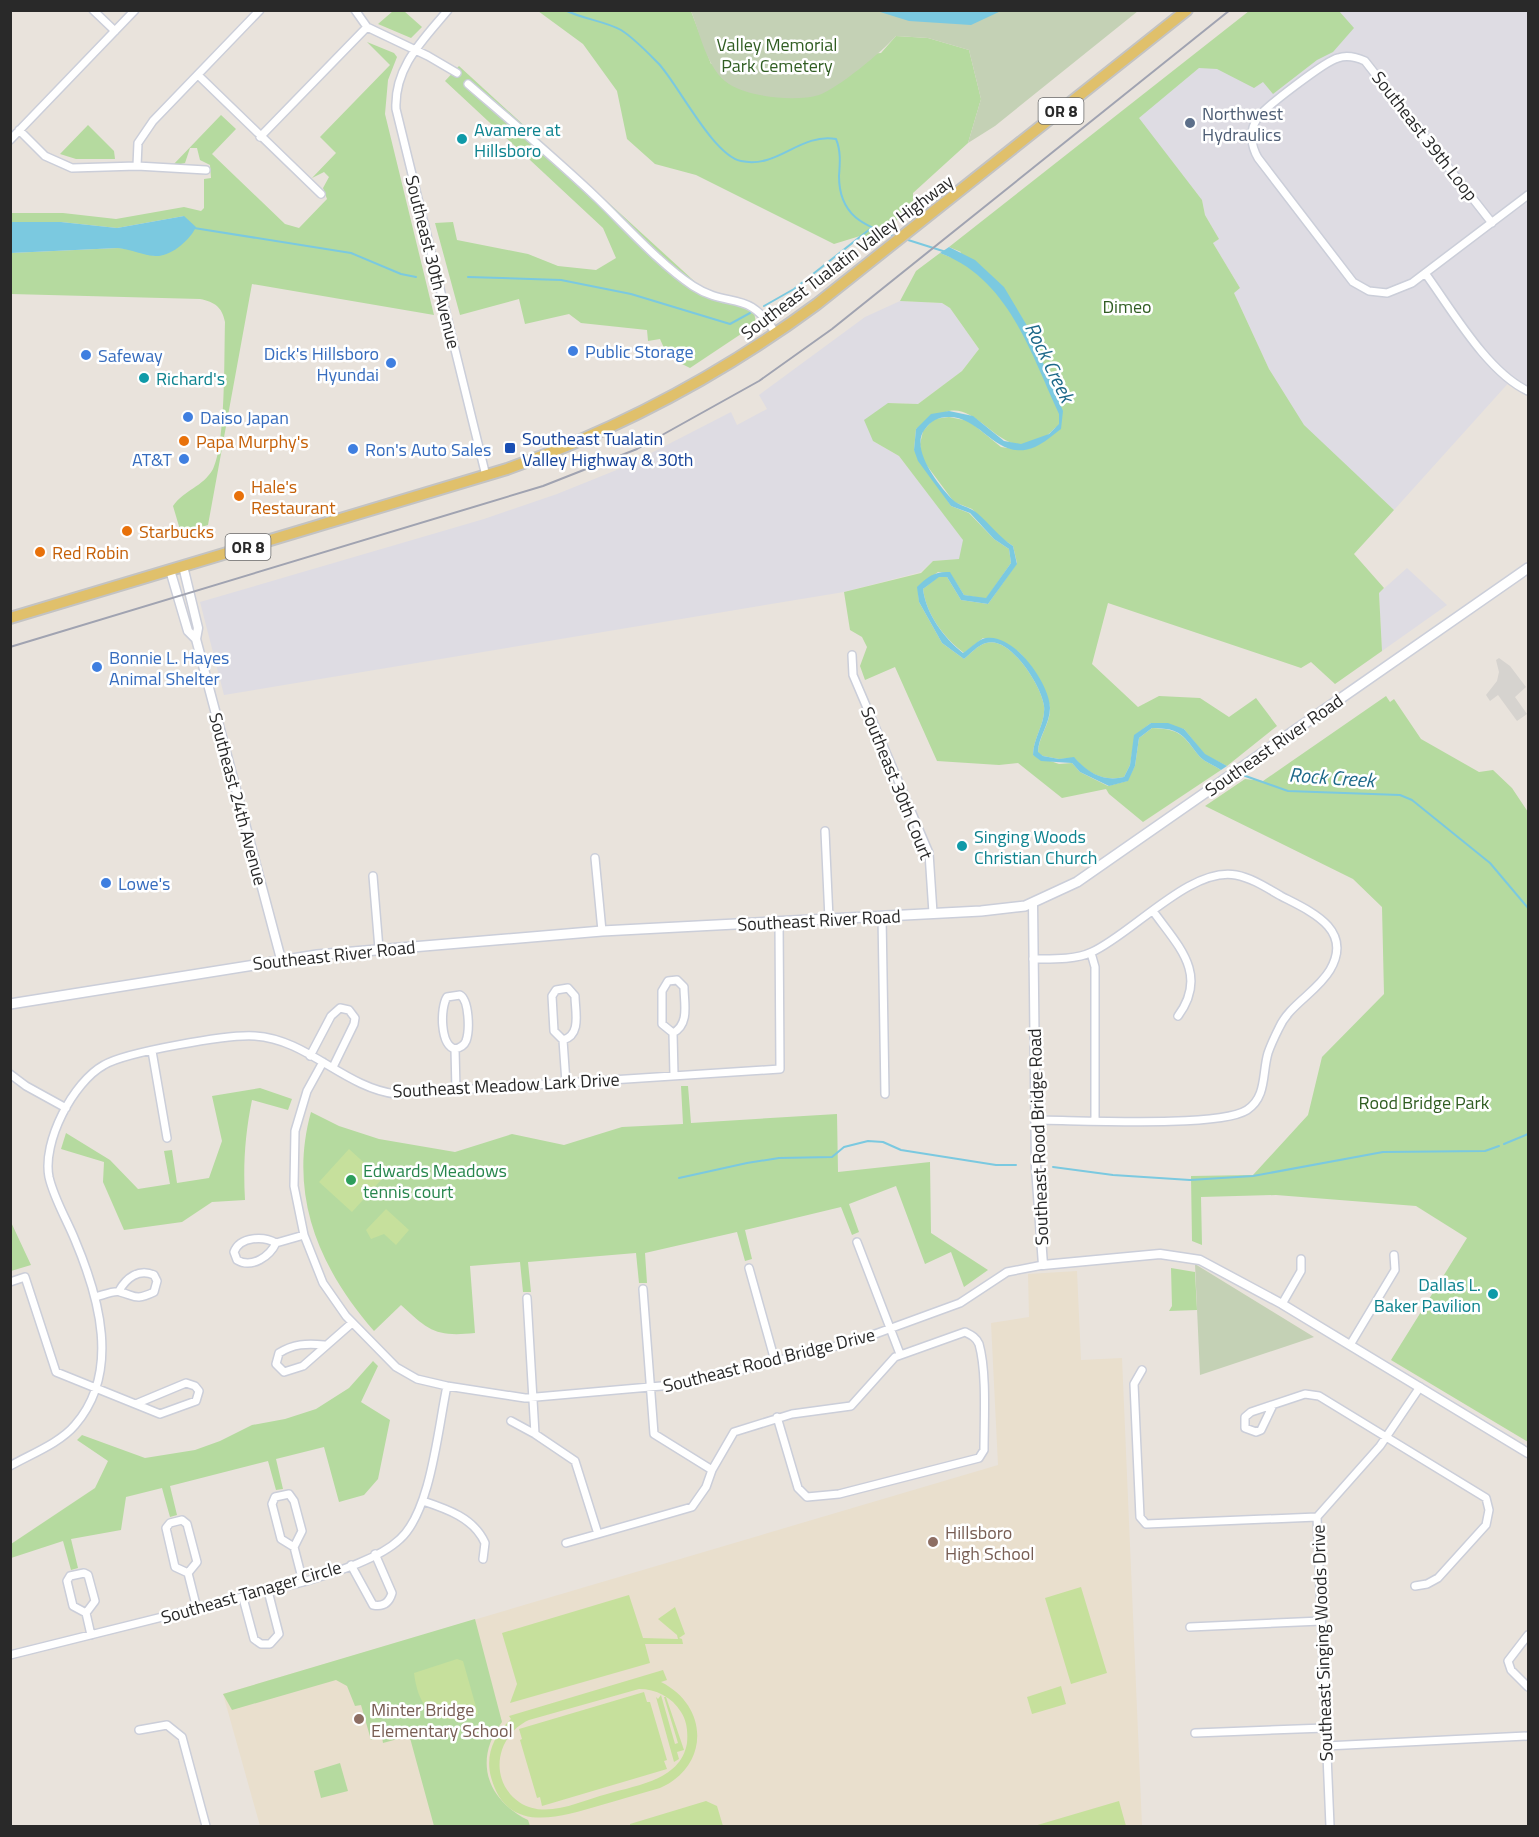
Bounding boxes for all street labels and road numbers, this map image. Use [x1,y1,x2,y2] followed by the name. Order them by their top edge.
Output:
[1366,65,1484,207] street label: Southeast 39th Loop
[1038,98,1084,124] road number: OR 8
[735,168,959,346] street label: Southeast Tualatin Valley Highway
[398,172,468,352] street label: Southeast 30th Avenue
[226,534,270,560] road number: OR 8
[1199,687,1349,803] street label: Southeast River Road
[854,702,940,864] street label: Southeast 30th Court
[202,710,274,888] street label: Southeast 24th Avenue
[737,902,901,938] street label: Southeast River Road
[251,933,417,977] street label: Southeast River Road
[1021,1028,1055,1246] street label: Southeast Rood Bridge Road
[392,1066,620,1104] street label: Southeast Meadow Lark Drive
[660,1321,878,1399] street label: Southeast Rood Bridge Drive
[1304,1524,1340,1762] street label: Southeast Singing Woods Drive
[158,1553,344,1631] street label: Southeast Tanager Circle

